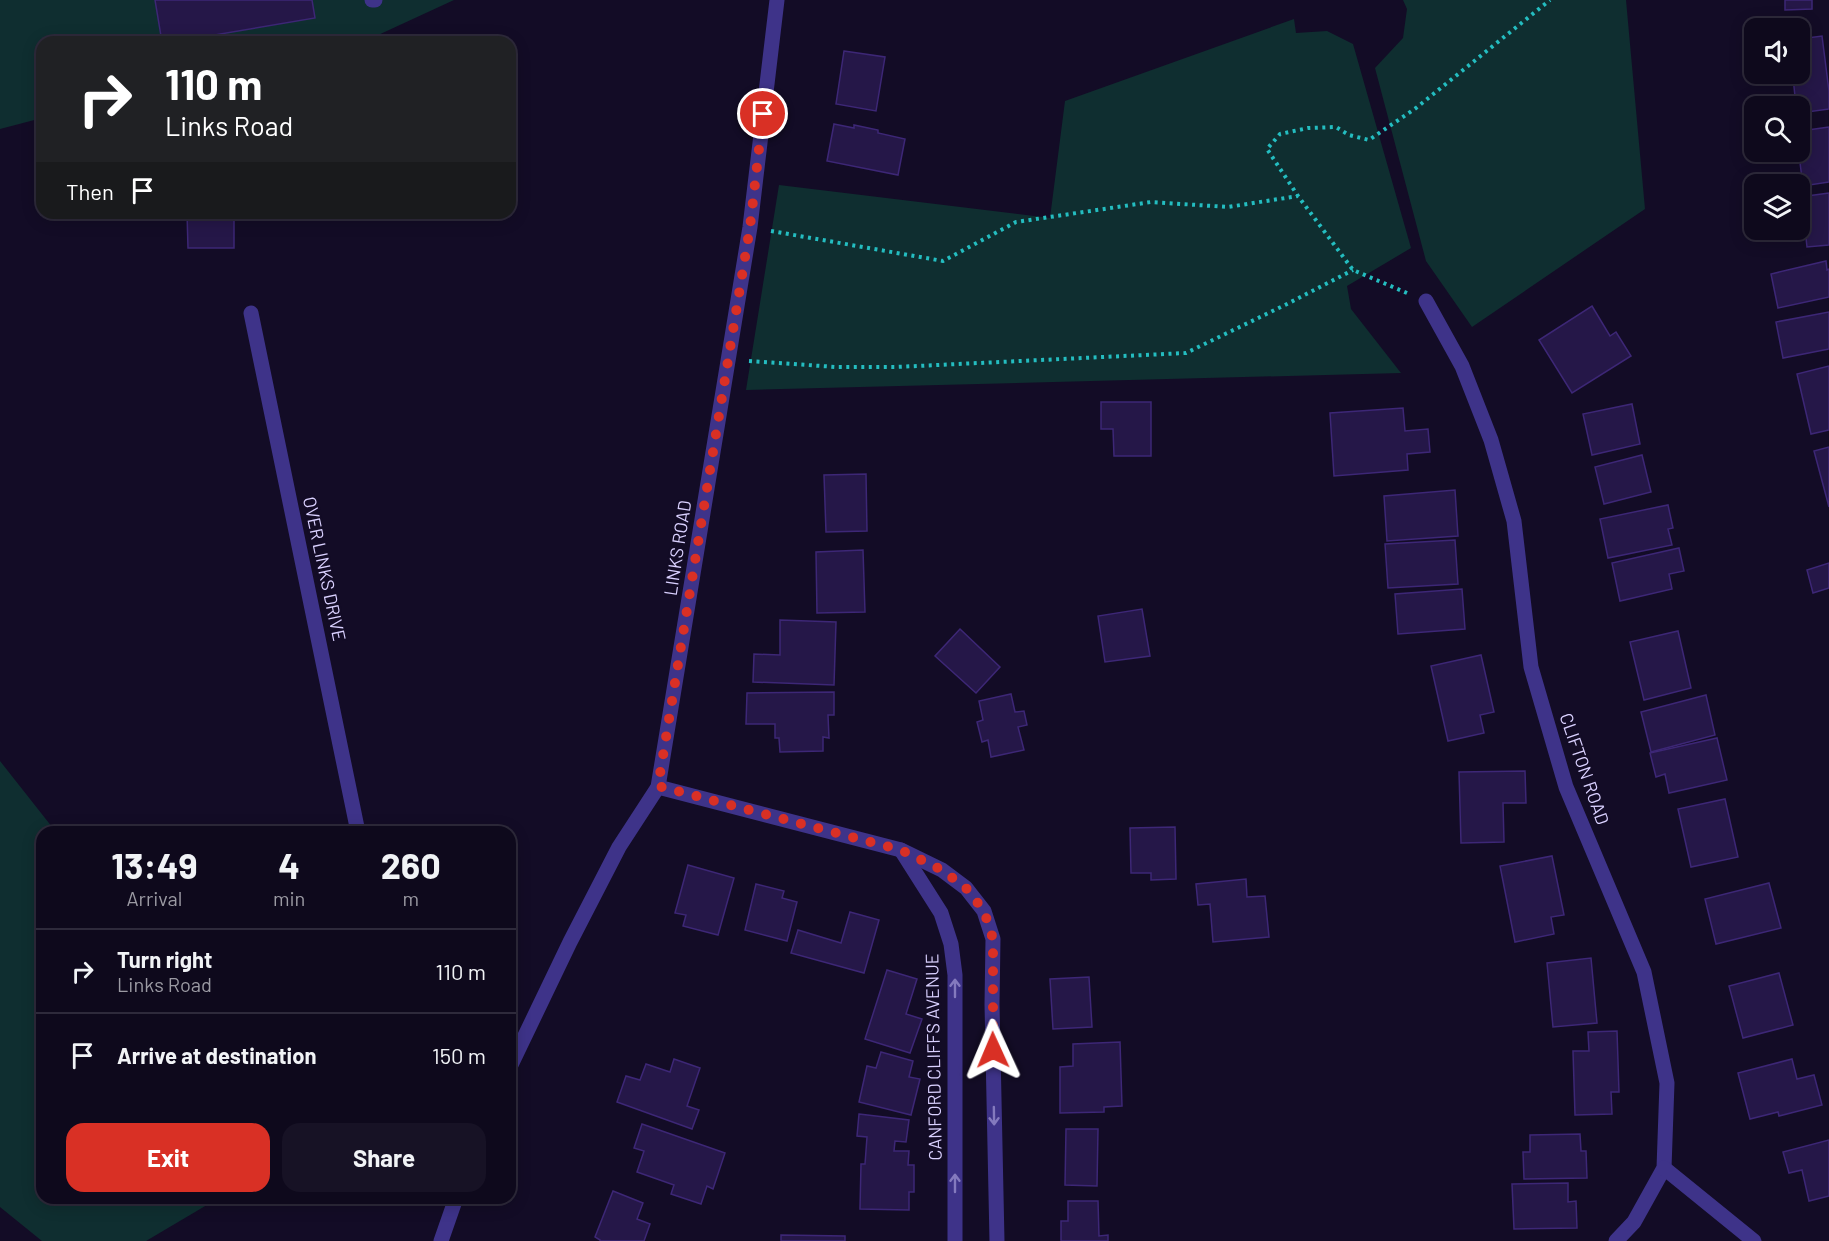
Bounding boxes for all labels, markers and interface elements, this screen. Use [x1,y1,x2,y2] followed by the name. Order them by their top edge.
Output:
[1744,18,1810,240] map controls
[1744,18,1810,84] button: sound
[165,58,262,108] text: 110 m
[66,60,144,138] icon: right
[737,88,788,139] pin
[1744,96,1810,162] button: search
[746,97,779,130] icon: arrive
[165,109,293,141] text: Links Road
[126,174,159,207] icon: arrive
[1744,174,1810,240] button: layers
[66,178,114,204] text: Then
[299,495,351,643] street label: OVER LINKS DRIVE
[659,499,695,597] street label: LINKS ROAD
[1556,710,1614,827] street label: CLIFTON ROAD
[111,843,198,886] text: 13:49
[278,843,300,886] text: 4
[381,843,441,886] text: 260
[126,886,182,910] text: Arrival
[273,886,305,910] text: min
[402,886,419,910] text: m
[117,946,212,972] text: Turn right
[920,953,946,1161] street label: CANFORD CLIFFS AVENUE
[66,955,99,988] icon: right
[436,958,486,984] text: 110 m
[117,972,212,996] text: Links Road
[949,978,961,998] one-way arrow
[961,1018,1025,1082] position arrow
[66,1039,99,1072] icon: arrive
[117,1042,316,1068] text: Arrive at destination
[432,1042,486,1068] text: 150 m
[988,1105,1000,1125] one-way arrow
[66,1123,270,1192] button: Exit
[282,1123,486,1192] button: Share
[949,1173,961,1193] one-way arrow

